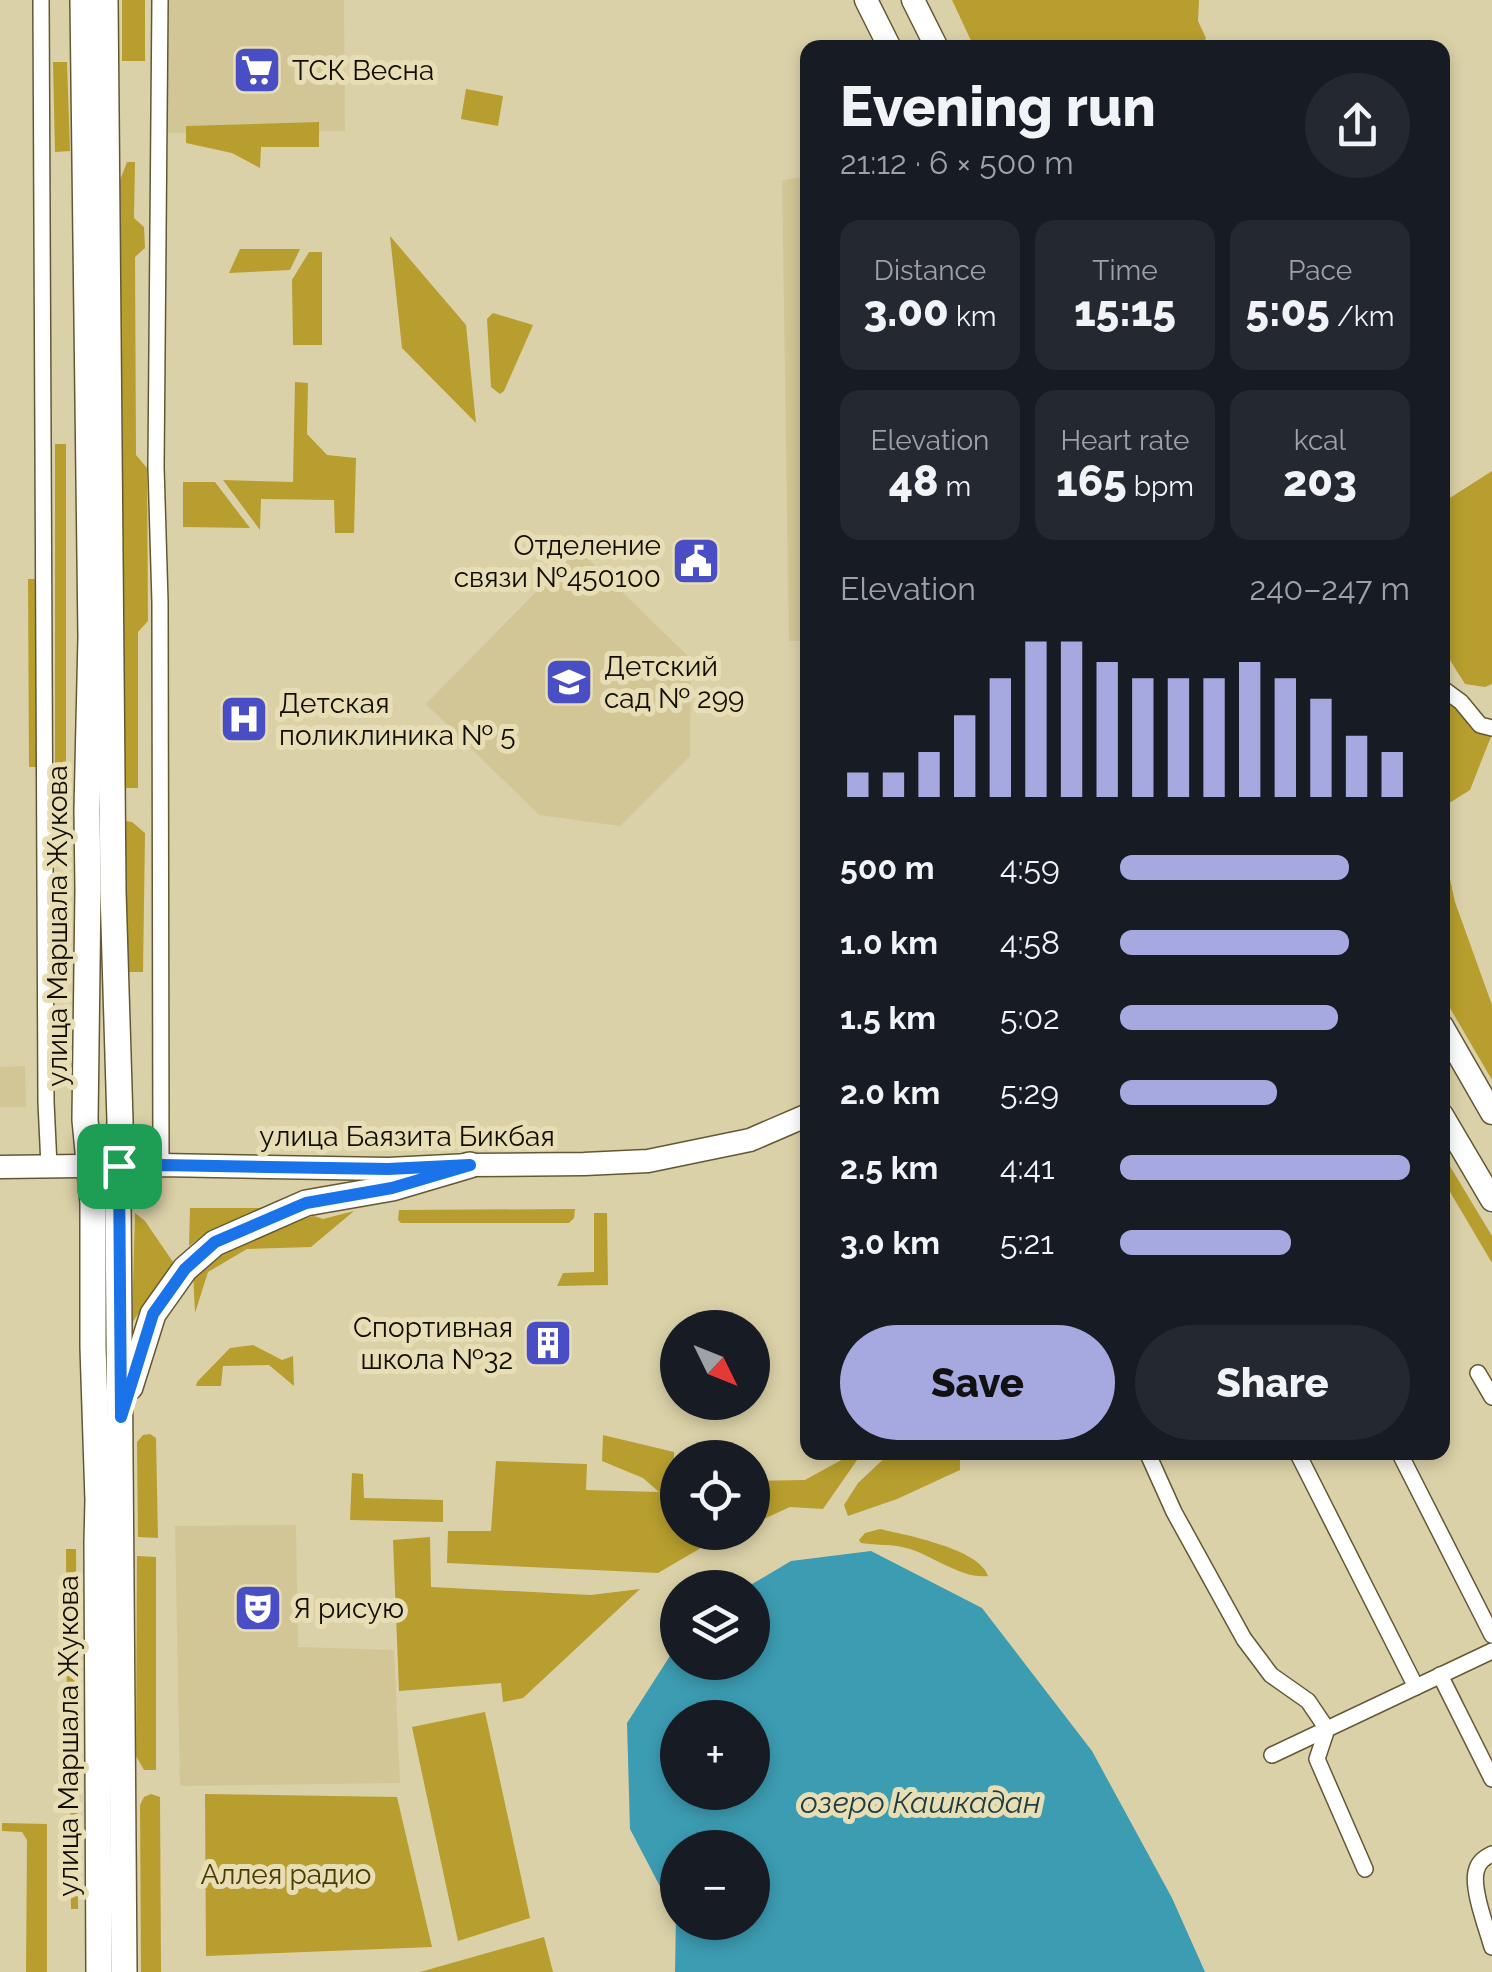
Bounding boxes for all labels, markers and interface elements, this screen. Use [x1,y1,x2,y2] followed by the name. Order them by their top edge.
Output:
[231,44,283,96] supermarket icon: ТСК Весна
[292,54,434,87] place label: ТСК Весна
[1305,73,1410,178] button: share
[840,74,1156,139] text: Evening run
[840,144,1074,181] text: 21:12 · 6 × 500 m
[874,254,986,287] text: Distance
[1092,254,1158,287] text: Time
[1288,254,1352,287] text: Pace
[863,287,949,336] text: 3.00
[1074,287,1176,336] text: 15:15
[1246,287,1330,336] text: 5:05
[949,300,997,333] text: km
[1330,300,1394,333] text: /km
[871,424,989,457] text: Elevation
[1061,424,1189,457] text: Heart rate
[1294,424,1346,457] text: kcal
[889,457,938,506] text: 48
[1056,457,1127,506] text: 165
[1283,457,1357,506] text: 203
[938,470,971,503] text: m
[1127,470,1194,503] text: bpm
[454,529,661,594] place label: Отделение связи №450100
[670,535,722,587] public building icon: Отделение связи №450100
[840,570,976,607] text: Elevation
[1249,570,1410,607] text: 240–247 m
[604,650,744,715] place label: Детский сад № 299
[543,656,595,708] school or university icon: Детский сад № 299
[279,687,515,752] place label: Детская поликлиника № 5
[218,693,270,745] hospital icon: Детская поликлиника № 5
[41,765,74,1087] street label: улица Маршала Жукова
[840,849,935,886] text: 500 m
[1000,849,1060,886] text: 4:59
[840,924,938,961] text: 1.0 km
[1000,924,1060,961] text: 4:58
[840,999,936,1036] text: 1.5 km
[1000,999,1060,1036] text: 5:02
[840,1074,940,1111] text: 2.0 km
[1000,1074,1059,1111] text: 5:29
[259,1120,555,1153] street label: улица Баязита Бикбая
[77,1124,162,1209] pin
[92,1139,147,1194] icon: arrive
[840,1149,938,1186] text: 2.5 km
[1000,1149,1055,1186] text: 4:41
[840,1224,940,1261] text: 3.0 km
[1000,1224,1054,1261] text: 5:21
[660,1310,770,1420] north arrow
[660,1310,770,1940] map controls
[353,1311,513,1376] place label: Спортивная школа №32
[522,1317,574,1369] building icon: Спортивная школа №32
[840,1325,1115,1440] button: Save
[1135,1325,1410,1440] button: Share
[660,1440,770,1550] button: locate
[660,1570,770,1680] button: layers
[52,1575,85,1897] street label: улица Маршала Жукова
[232,1582,284,1634] theatre icon: Я рисую
[293,1592,404,1625] place label: Я рисую
[660,1700,770,1810] button: +
[800,1785,1040,1820] water label: озеро Кашкадан
[660,1830,770,1940] button: −
[201,1858,371,1891] park label: Аллея радио

